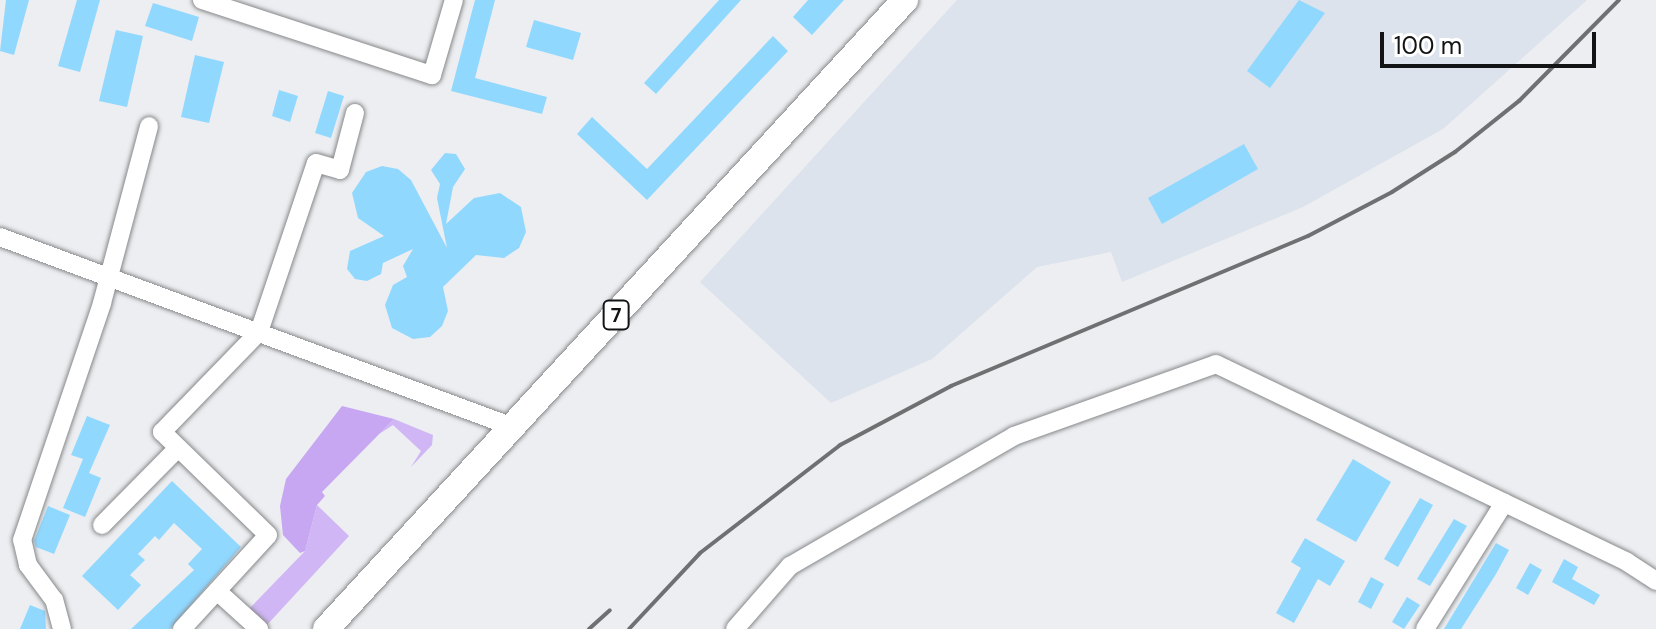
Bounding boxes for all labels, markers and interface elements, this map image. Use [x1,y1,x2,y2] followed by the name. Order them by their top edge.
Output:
[1384,16,1600,66] scale bar
[1394,30,1462,61] text: 100 m
[602,299,630,331] road number: 7

